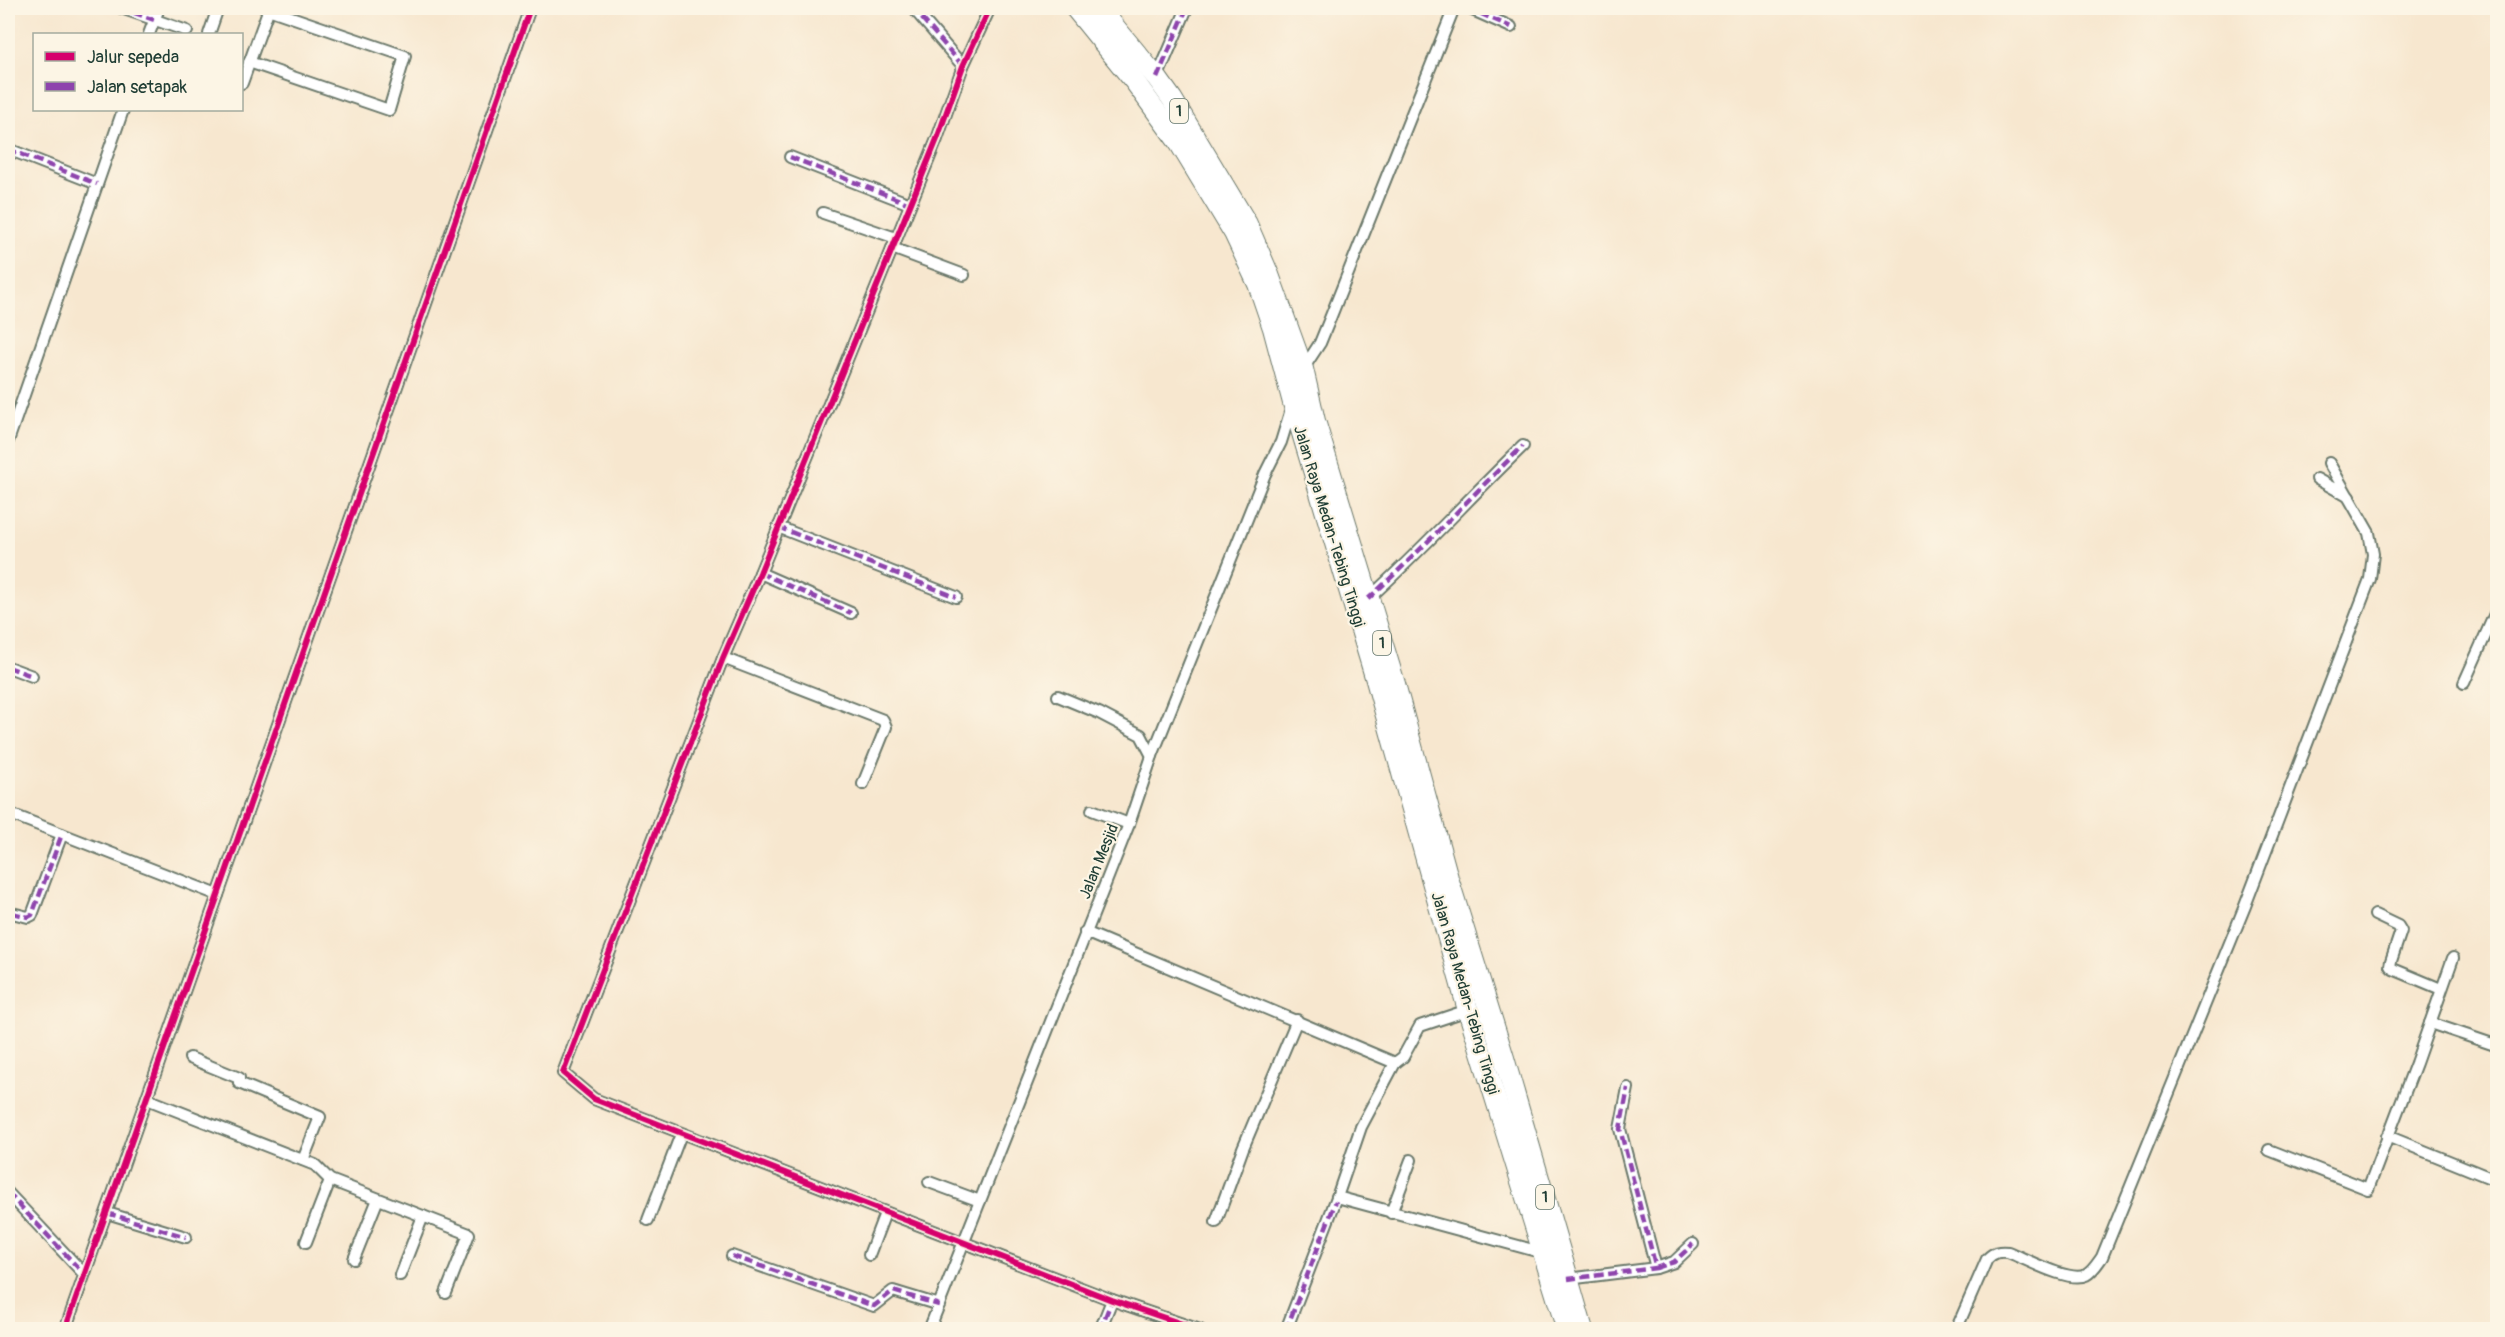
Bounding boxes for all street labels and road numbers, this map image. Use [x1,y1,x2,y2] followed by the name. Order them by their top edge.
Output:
[1170,99,1188,123] road number: 1
[1289,423,1369,629] street label: Jalan Raya Medan-Tebing Tinggi
[1373,631,1391,655] road number: 1
[1075,821,1123,902] street label: Jalan Mesjid
[1427,890,1504,1097] street label: Jalan Raya Medan-Tebing Tinggi
[1536,1185,1554,1209] road number: 1

